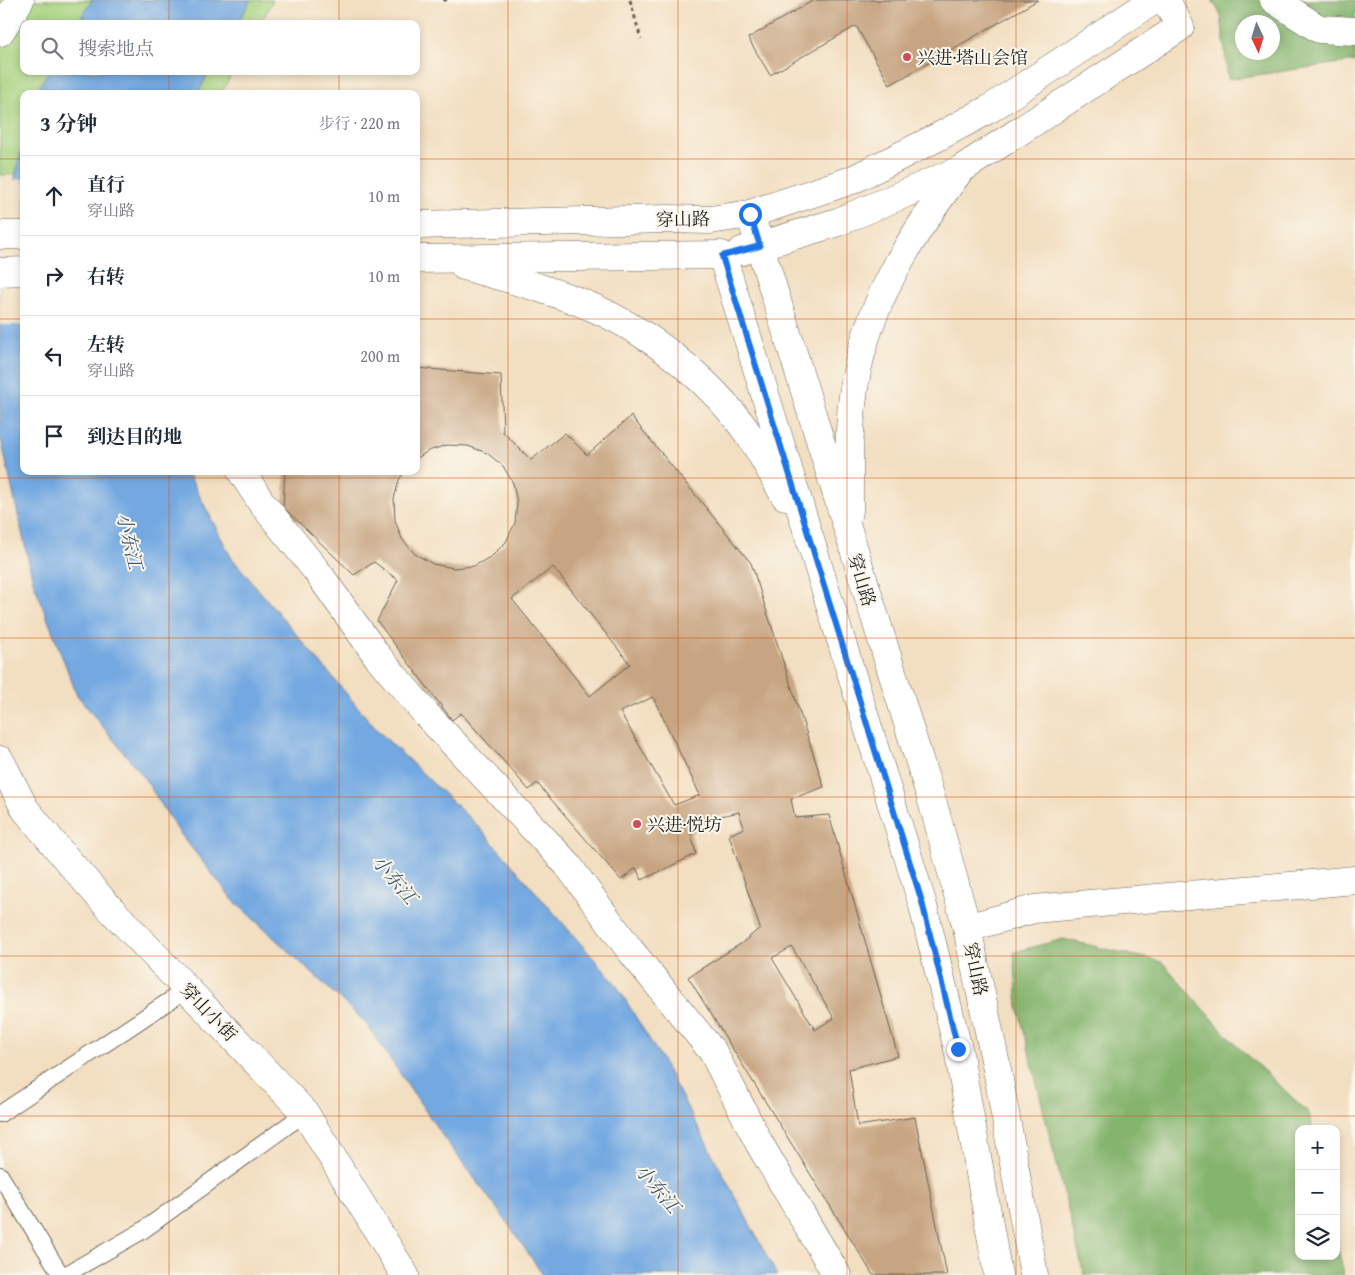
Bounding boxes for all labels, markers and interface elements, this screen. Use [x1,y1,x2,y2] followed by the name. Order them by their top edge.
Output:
[1235,15,1280,60] north arrow
[20,20,420,75] search box
[38,34,66,62] icon: search
[78,34,154,62] text: 搜索地点
[917,44,1028,71] place label: 兴进·塔山会馆
[901,51,913,63] marker: 兴进·塔山会馆
[40,108,98,139] text: 3 分钟
[319,111,400,135] text: 步行 · 220 m
[87,170,125,198] text: 直行
[40,182,68,210] icon: ahead
[368,184,400,208] text: 10 m
[87,198,135,222] text: 穿山路
[739,203,762,226] route start
[656,205,710,233] street label: 穿山路
[40,262,68,290] icon: right
[87,262,125,290] text: 右转
[368,264,400,288] text: 10 m
[87,330,125,358] text: 左转
[40,342,68,370] icon: left
[360,344,400,368] text: 200 m
[87,358,135,382] text: 穿山路
[40,422,68,450] icon: arrive
[87,422,182,450] text: 到达目的地
[110,510,151,575] water label: 小东江
[841,550,883,610] street label: 穿山路
[647,811,722,838] place label: 兴进·悦坊
[631,818,643,830] marker: 兴进·悦坊
[366,848,426,912] water label: 小东江
[957,940,995,998] street label: 穿山路
[174,977,244,1047] street label: 穿山小街
[947,1038,970,1061] route end
[1295,1125,1340,1260] map controls
[1295,1125,1340,1170] button: +
[629,1157,689,1221] water label: 小东江
[1295,1170,1340,1215] button: −
[1295,1215,1340,1260] button: layers

